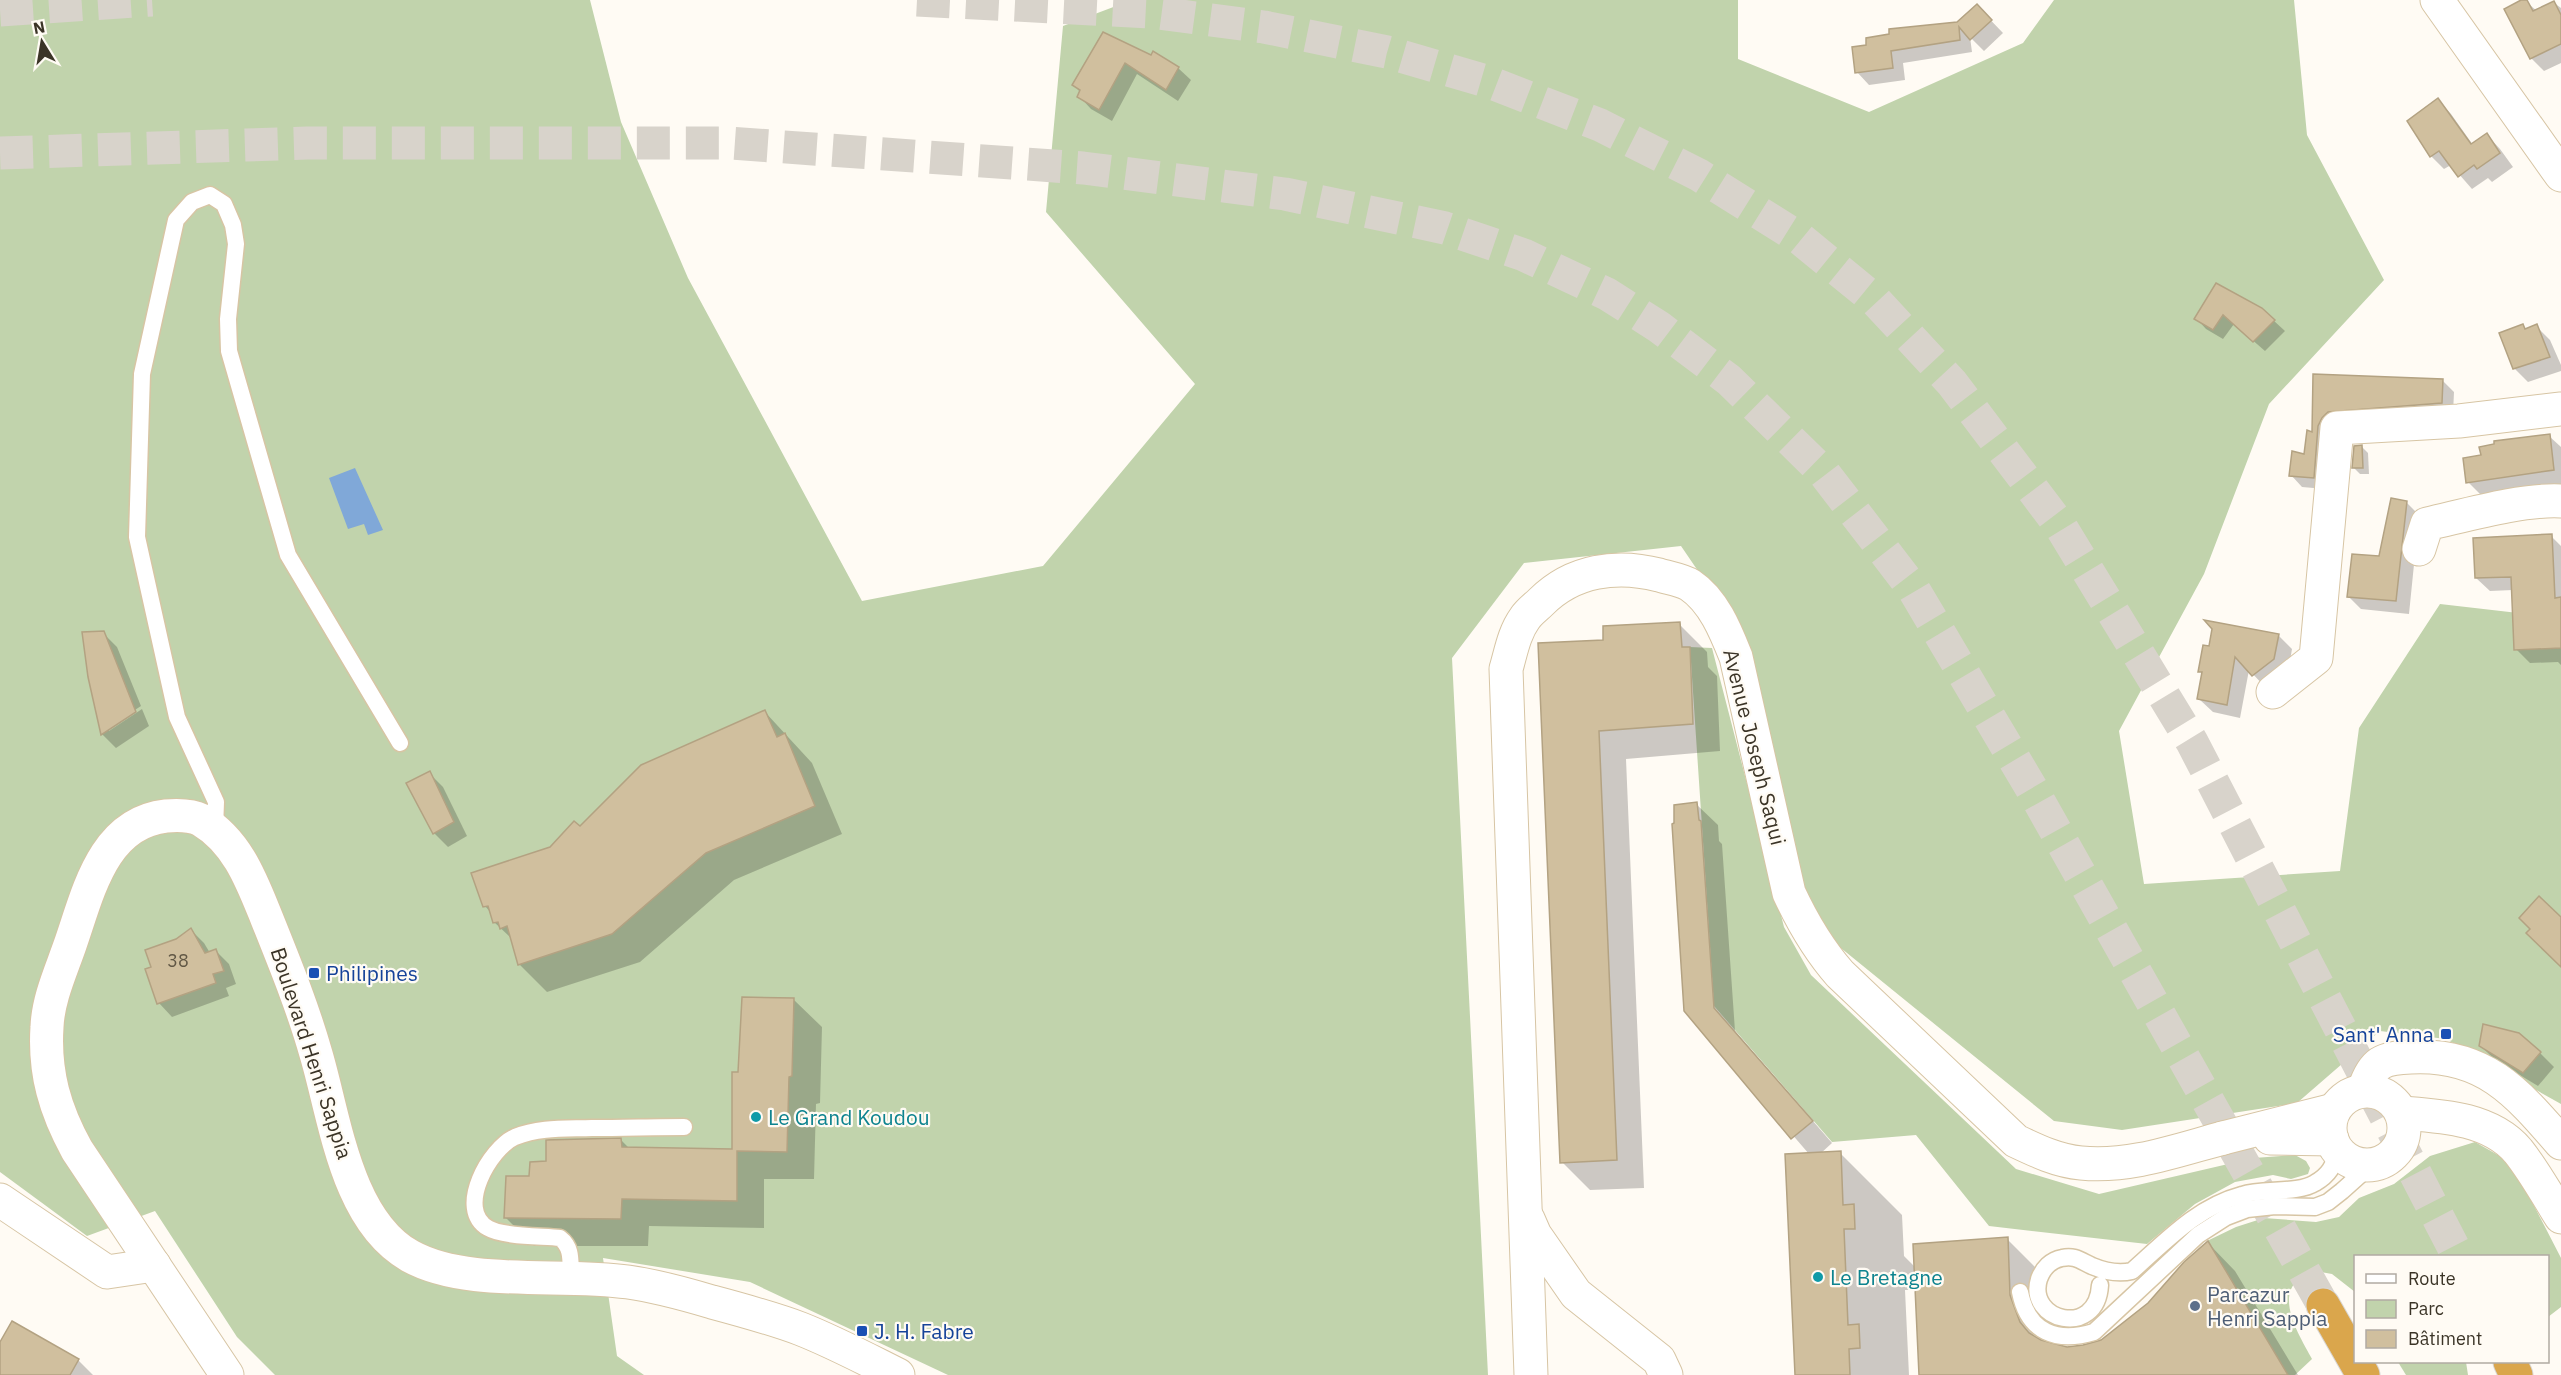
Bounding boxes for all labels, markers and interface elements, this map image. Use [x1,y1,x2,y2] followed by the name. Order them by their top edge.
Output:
[12,12,72,72] north arrow
[32,16,47,38] text: N
[1717,646,1793,848] street label: Avenue Joseph Saqui
[265,944,359,1162] street label: Boulevard Henri Sappia
[167,949,189,972] house number: 38
[326,959,418,987] place label: Philipines
[307,966,321,980] marker: Philipines
[2333,1020,2434,1048] place label: Sant' Anna
[2439,1027,2453,1041] marker: Sant' Anna
[768,1103,930,1131] place label: Le Grand Koudou
[749,1110,763,1124] marker: Le Grand Koudou
[2354,1255,2549,1363] legend
[1830,1263,1943,1291] place label: Le Bretagne
[2408,1267,2456,1290] text: Route
[1811,1270,1825,1284] marker: Le Bretagne
[2207,1280,2327,1332] place label: Parcazur Henri Sappia
[2408,1297,2444,1320] text: Parc
[2188,1299,2202,1313] marker: Parcazur Henri Sappia
[874,1317,974,1345] place label: J. H. Fabre
[855,1324,869,1338] marker: J. H. Fabre
[2408,1327,2482,1350] text: Bâtiment

